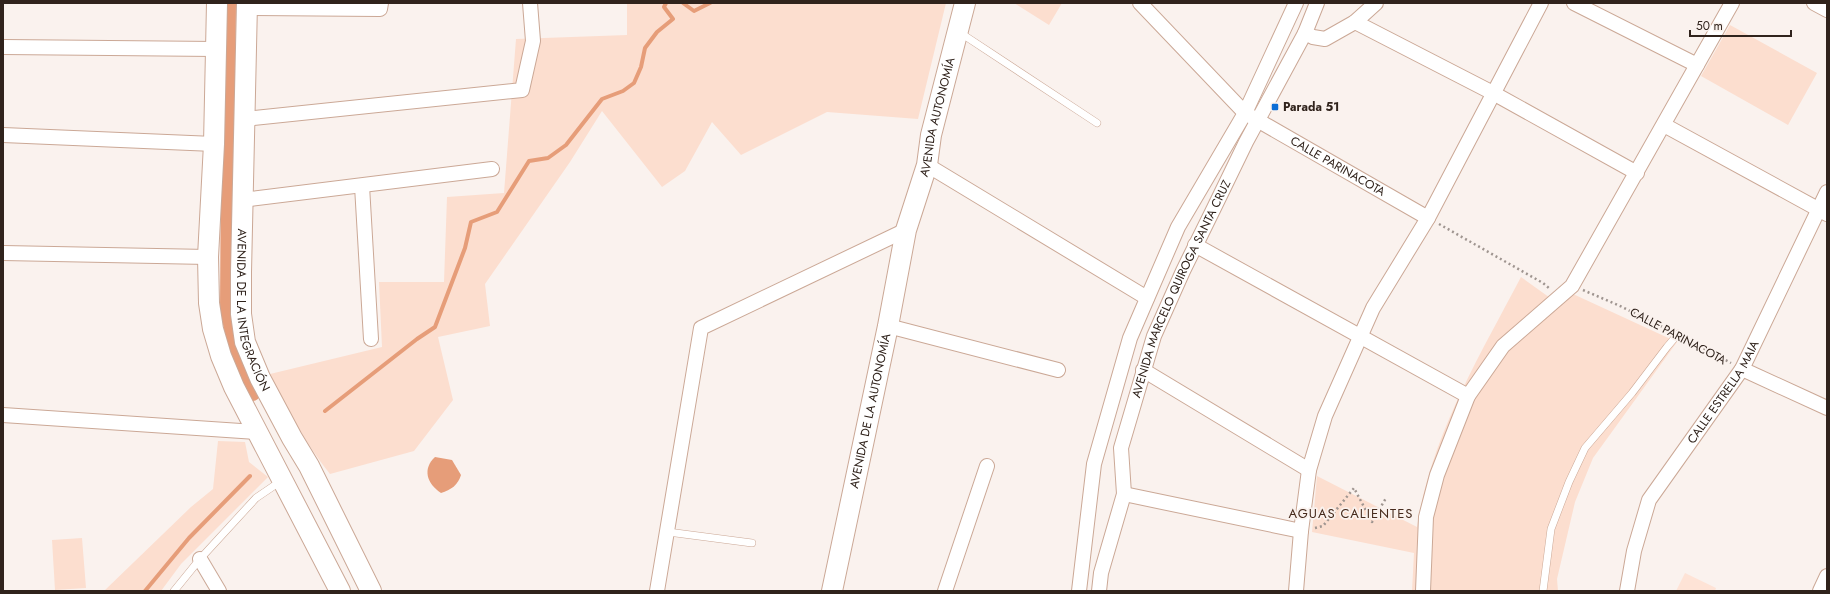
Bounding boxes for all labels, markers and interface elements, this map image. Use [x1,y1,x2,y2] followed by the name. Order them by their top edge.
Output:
[1690,12,1791,38] scale bar
[1696,17,1723,35] text: 50 m
[915,55,960,179] street label: AVENIDA AUTONOMÍA
[1283,98,1339,116] place label: Parada 51
[1270,102,1280,112] marker: Parada 51
[1287,132,1389,201] street label: CALLE PARINACOTA
[1127,176,1235,400] street label: AVENIDA MARCELO QUIROGA SANTA CRUZ
[232,228,275,395] street label: AVENIDA DE LA INTEGRACIÓN
[1627,303,1729,369] street label: CALLE PARINACOTA
[845,332,895,490] street label: AVENIDA DE LA AUTONOMÍA
[1683,337,1763,447] street label: CALLE ESTRELLA MAIA
[1289,504,1413,523] district label: AGUAS CALIENTES

